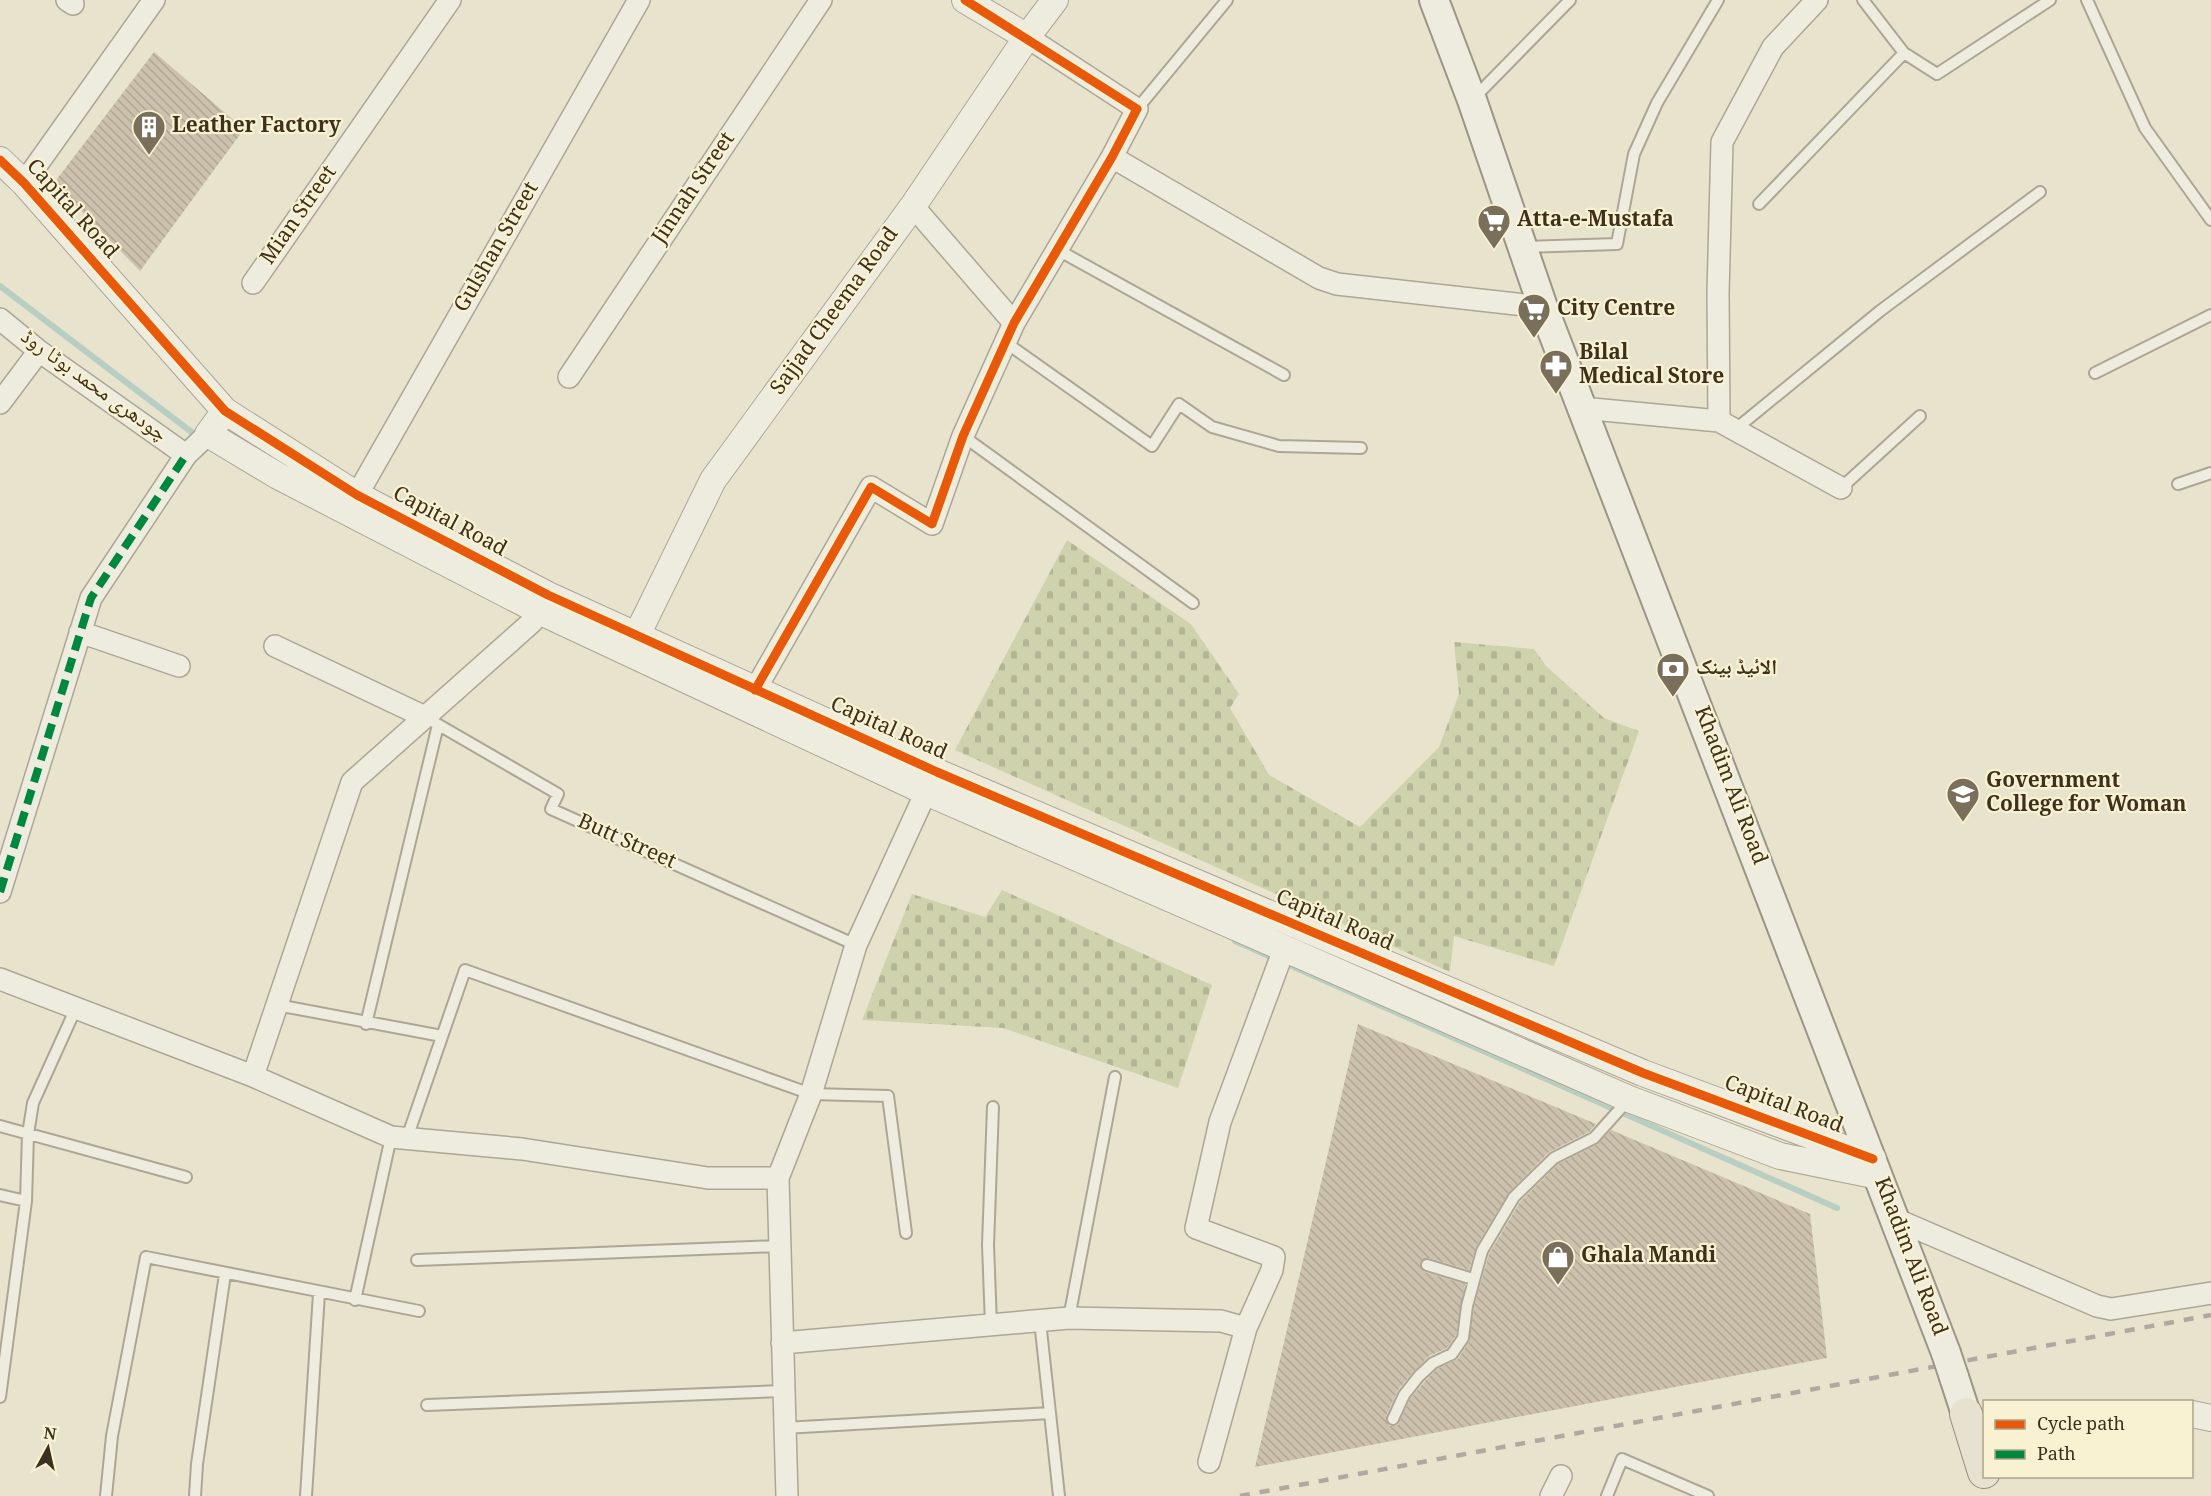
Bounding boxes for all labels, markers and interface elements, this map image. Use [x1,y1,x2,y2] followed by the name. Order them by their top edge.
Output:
[131,109,167,156] building icon: Leather Factory
[172,110,342,145] place label: Leather Factory
[644,125,746,253] street label: Jinnah Street
[16,152,126,268] street label: Capital Road
[253,159,347,273] street label: Mian Street
[446,176,550,320] street label: Gulshan Street
[1476,203,1512,250] supermarket icon: Atta-e-Mustafa
[1517,204,1674,239] place label: Atta-e-Mustafa
[763,220,909,404] street label: Sajjad Cheema Road
[1516,292,1552,339] supermarket icon: City Centre
[1557,293,1675,328] place label: City Centre
[12,321,174,453] street label: چودھری محمد بوٹا روڈ
[1579,337,1724,396] place label: Bilal Medical Store
[1538,348,1574,395] pharmacy icon: Bilal Medical Store
[385,478,513,568] street label: Capital Road
[1655,651,1691,698] bank icon: الائیڈ بینک
[1696,652,1777,687] place label: الائیڈ بینک
[824,689,952,772] street label: Capital Road
[1683,702,1775,870] street label: Khadim Ali Road
[1986,765,2187,824] place label: Government College for Woman
[1945,776,1981,823] school or university icon: Government College for Woman
[571,806,681,880] street label: Butt Street
[1269,881,1399,963] street label: Capital Road
[1718,1067,1848,1145] street label: Capital Road
[1863,1173,1955,1341] street label: Khadim Ali Road
[1540,1239,1576,1286] shop icon: Ghala Mandi
[1581,1240,1717,1275] place label: Ghala Mandi
[1983,1400,2193,1478] legend
[2037,1411,2125,1441] text: Cycle path
[18,1418,78,1478] north arrow
[42,1421,58,1450] text: N
[2037,1441,2076,1471] text: Path

